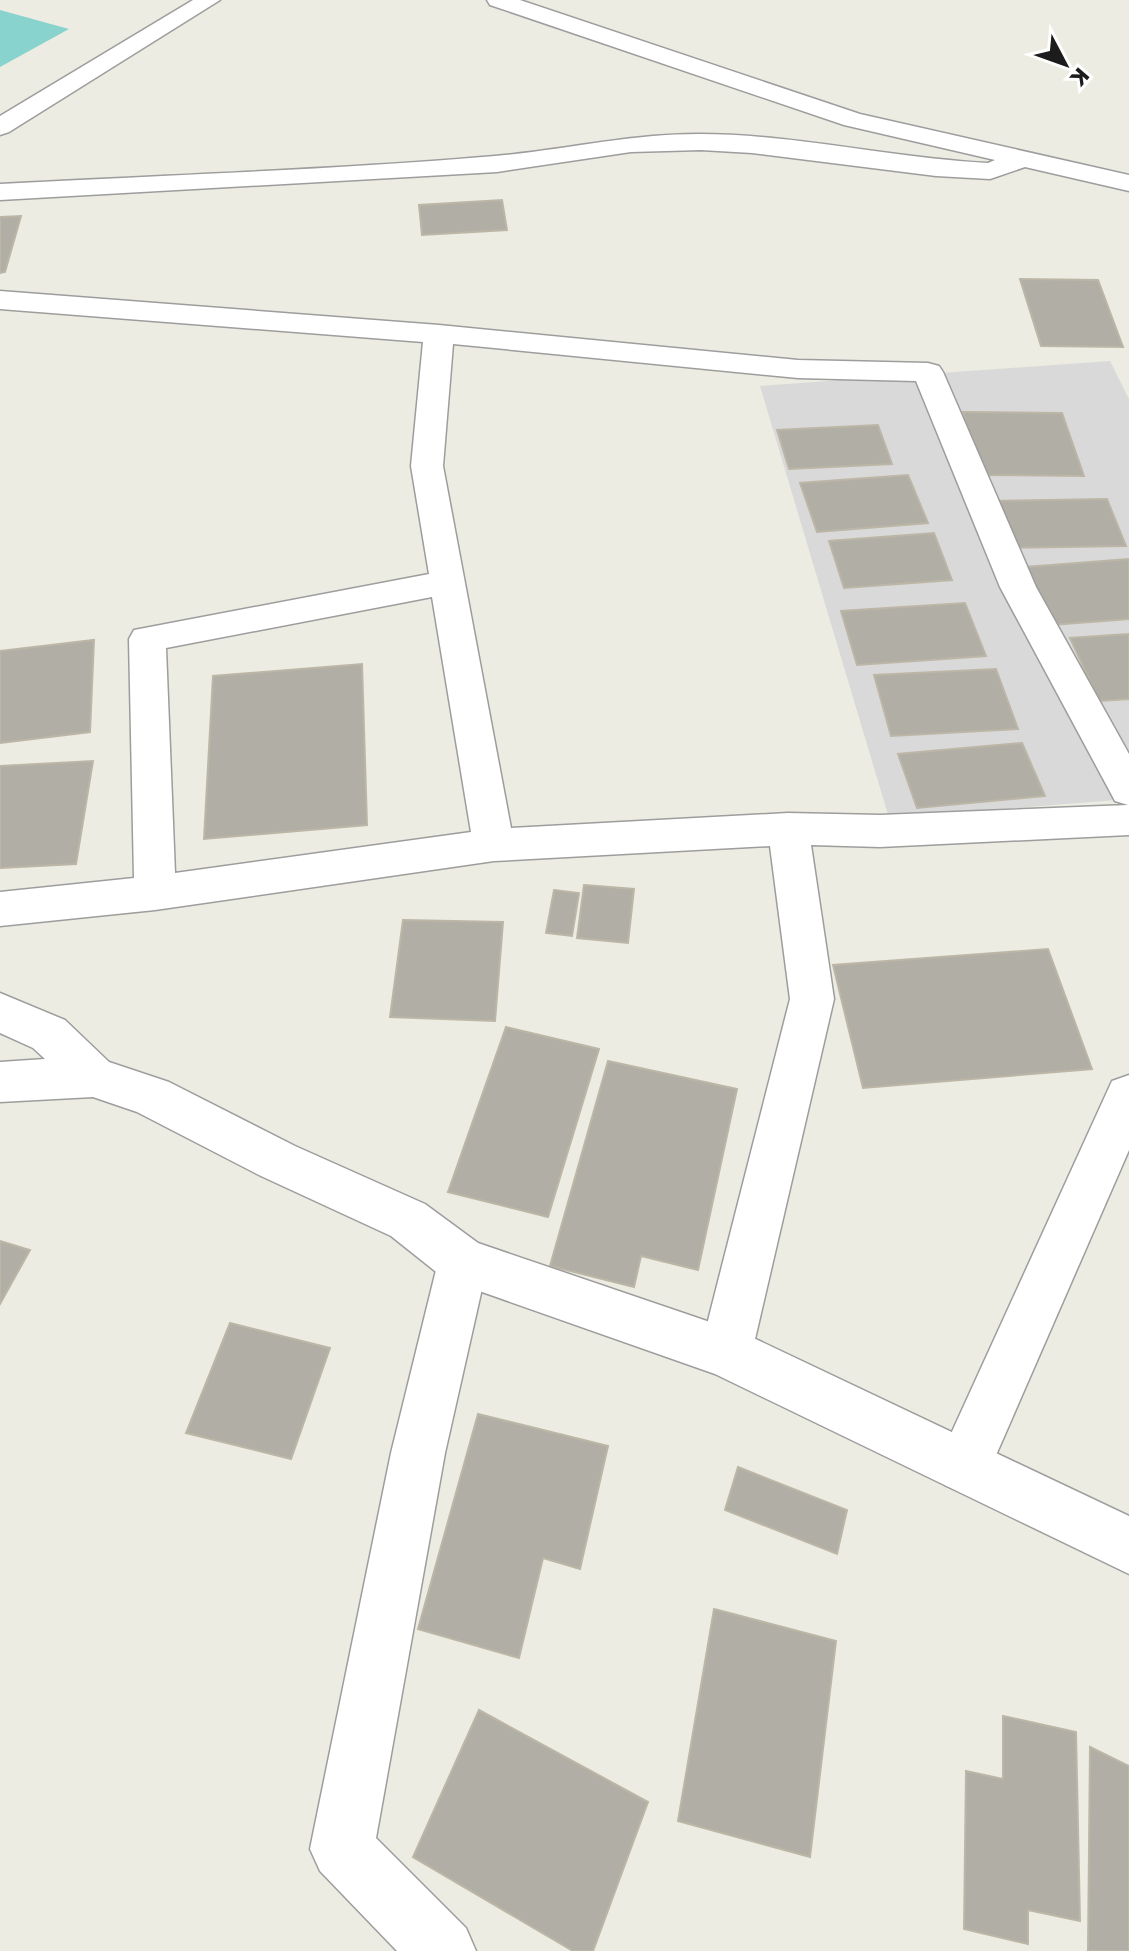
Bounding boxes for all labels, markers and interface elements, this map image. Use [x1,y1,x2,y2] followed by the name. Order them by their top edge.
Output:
[1025,24,1105,104] north arrow
[1063,61,1097,94] text: K

